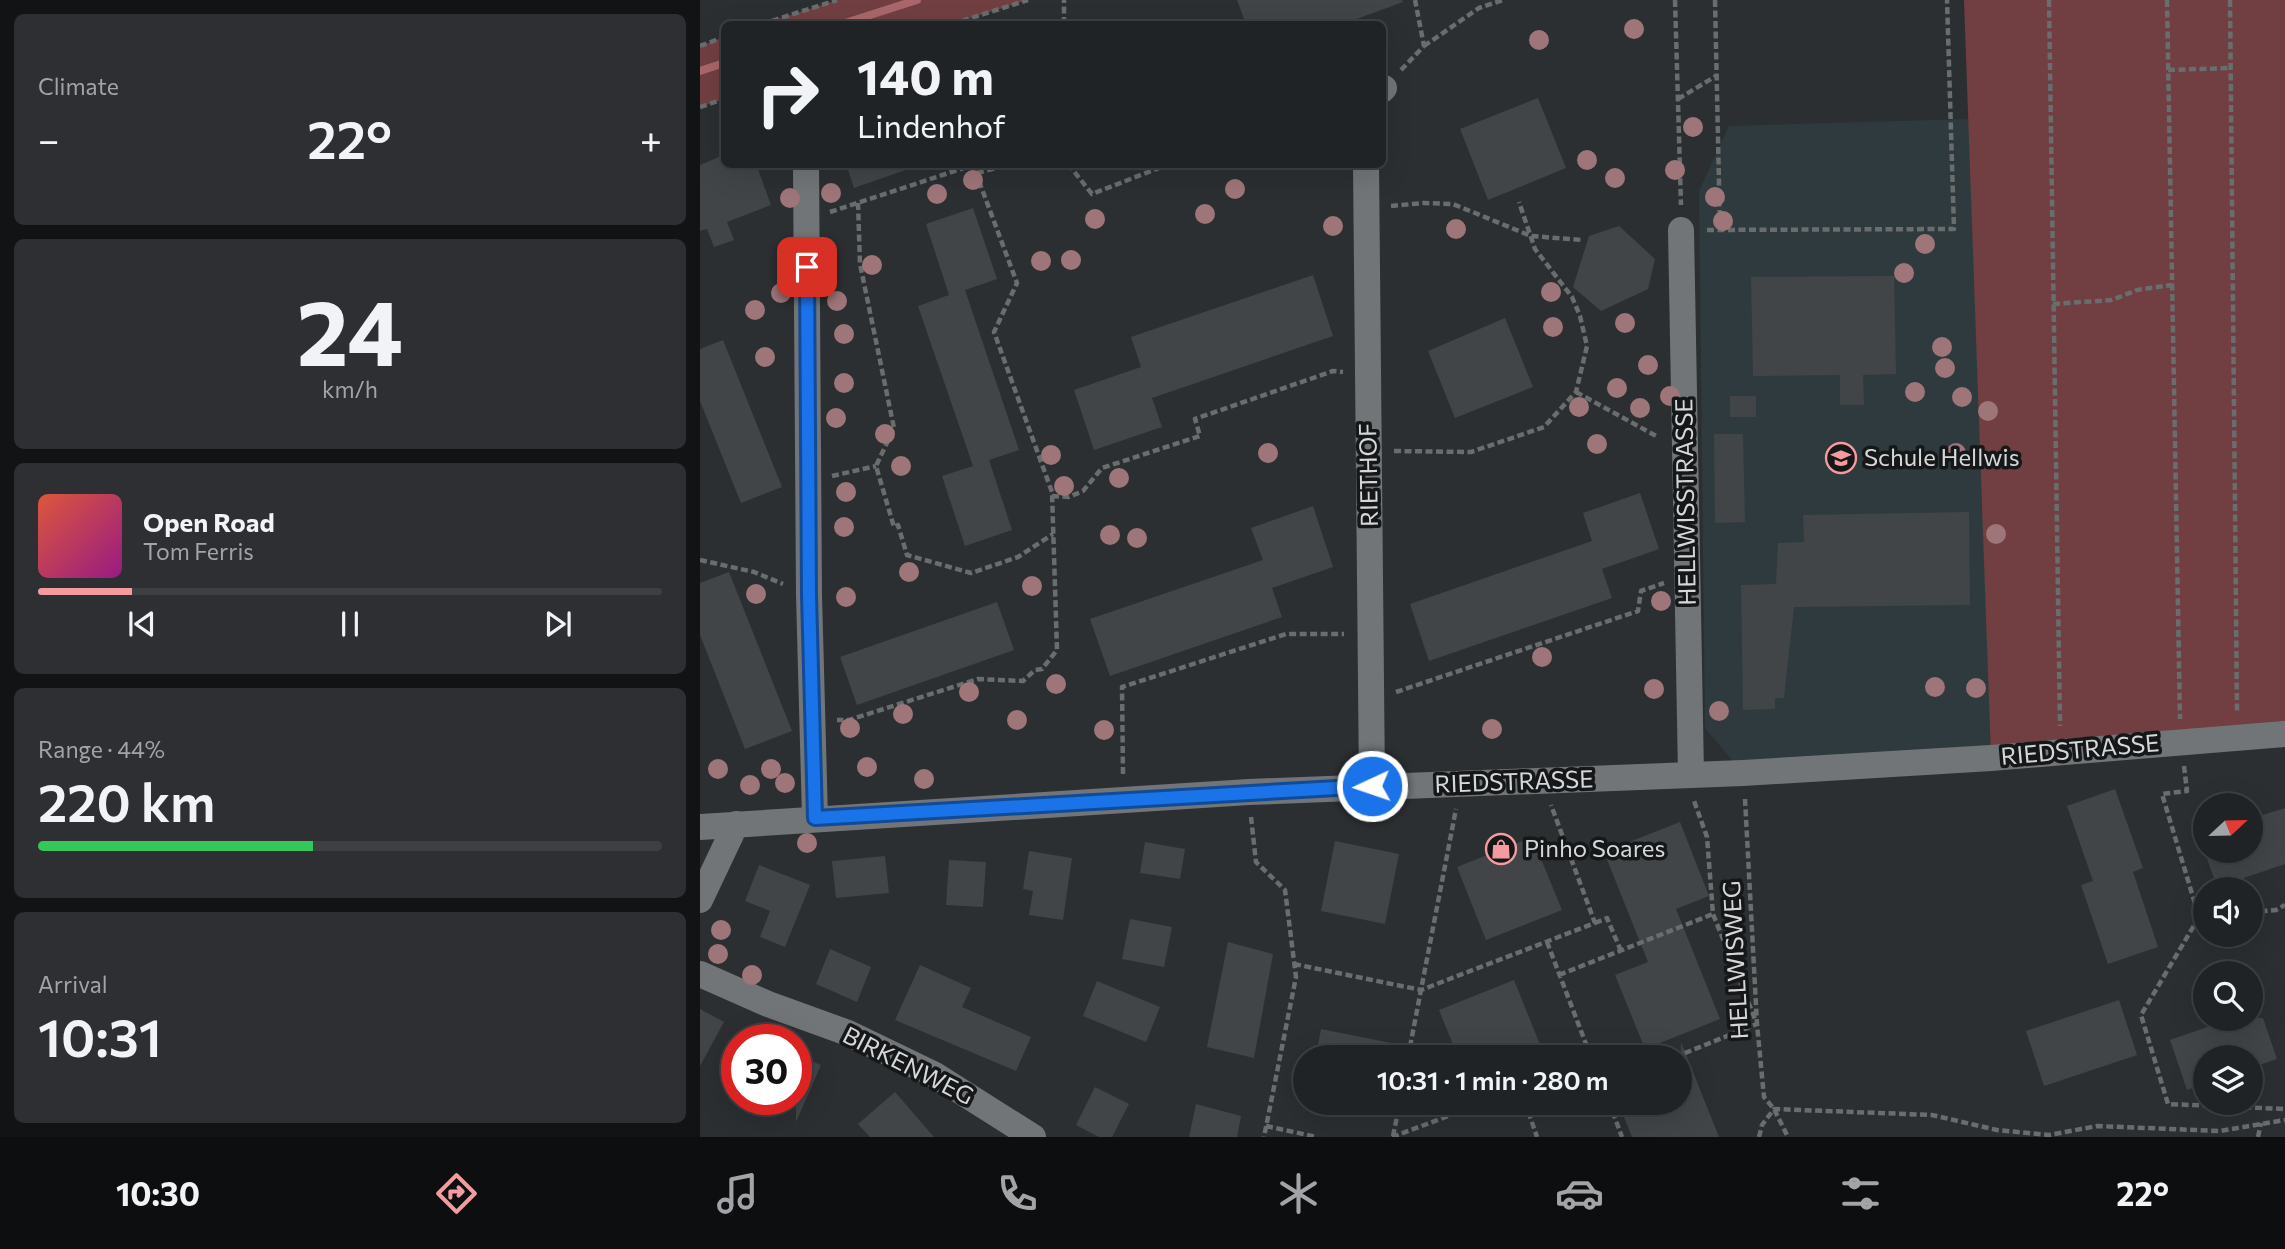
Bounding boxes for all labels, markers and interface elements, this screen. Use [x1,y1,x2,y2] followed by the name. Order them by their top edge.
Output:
[857,45,994,105] text: 140 m
[742,49,833,140] icon: right
[38,72,119,100] text: Climate
[857,105,1005,145] text: Lindenhof
[307,106,392,170] text: 22°
[38,115,60,162] text: −
[640,115,662,162] text: +
[777,237,837,297] pin
[788,248,826,286] icon: arrive
[297,273,403,385] text: 24
[322,375,378,403] text: km/h
[1668,398,1701,606] street label: HELLWISSTRASSE
[1352,423,1383,527] street label: RIETHOF
[1824,441,1858,475] school or university icon: Schule Hellwis
[1864,442,2020,471] place label: Schule Hellwis
[143,506,275,537] text: Open Road
[143,537,254,565] text: Tom Ferris
[123,605,161,643] icon: previous
[331,605,369,643] icon: pause
[539,605,577,643] icon: next
[1999,727,2160,770] street label: RIEDSTRASSE
[38,735,165,763] text: Range · 44%
[1335,749,1409,823] position arrow
[1434,763,1594,798] street label: RIEDSTRASSE
[38,769,215,833] text: 220 km
[2193,793,2263,863] north arrow
[2193,793,2263,1115] map controls
[1484,832,1518,866] shop icon: Pinho Soares
[1524,833,1665,862] place label: Pinho Soares
[2193,877,2263,947] button: sound
[1716,880,1753,1040] street label: HELLWISWEG
[2193,961,2263,1031] button: search
[38,970,108,998] text: Arrival
[38,1004,162,1068] text: 10:31
[838,1019,979,1110] street label: BIRKENWEG
[721,1024,812,1115] speed limit sign: 30
[2193,1045,2263,1115] button: layers
[1377,1064,1608,1095] text: 10:31 · 1 min · 280 m
[432,1169,481,1218] icon: directions
[713,1169,762,1218] icon: music
[993,1169,1042,1218] icon: phone
[1274,1169,1323,1218] icon: climate
[1555,1169,1604,1218] icon: car
[1836,1169,1885,1218] icon: filters
[116,1173,200,1213] text: 10:30
[2116,1173,2169,1213] text: 22°

